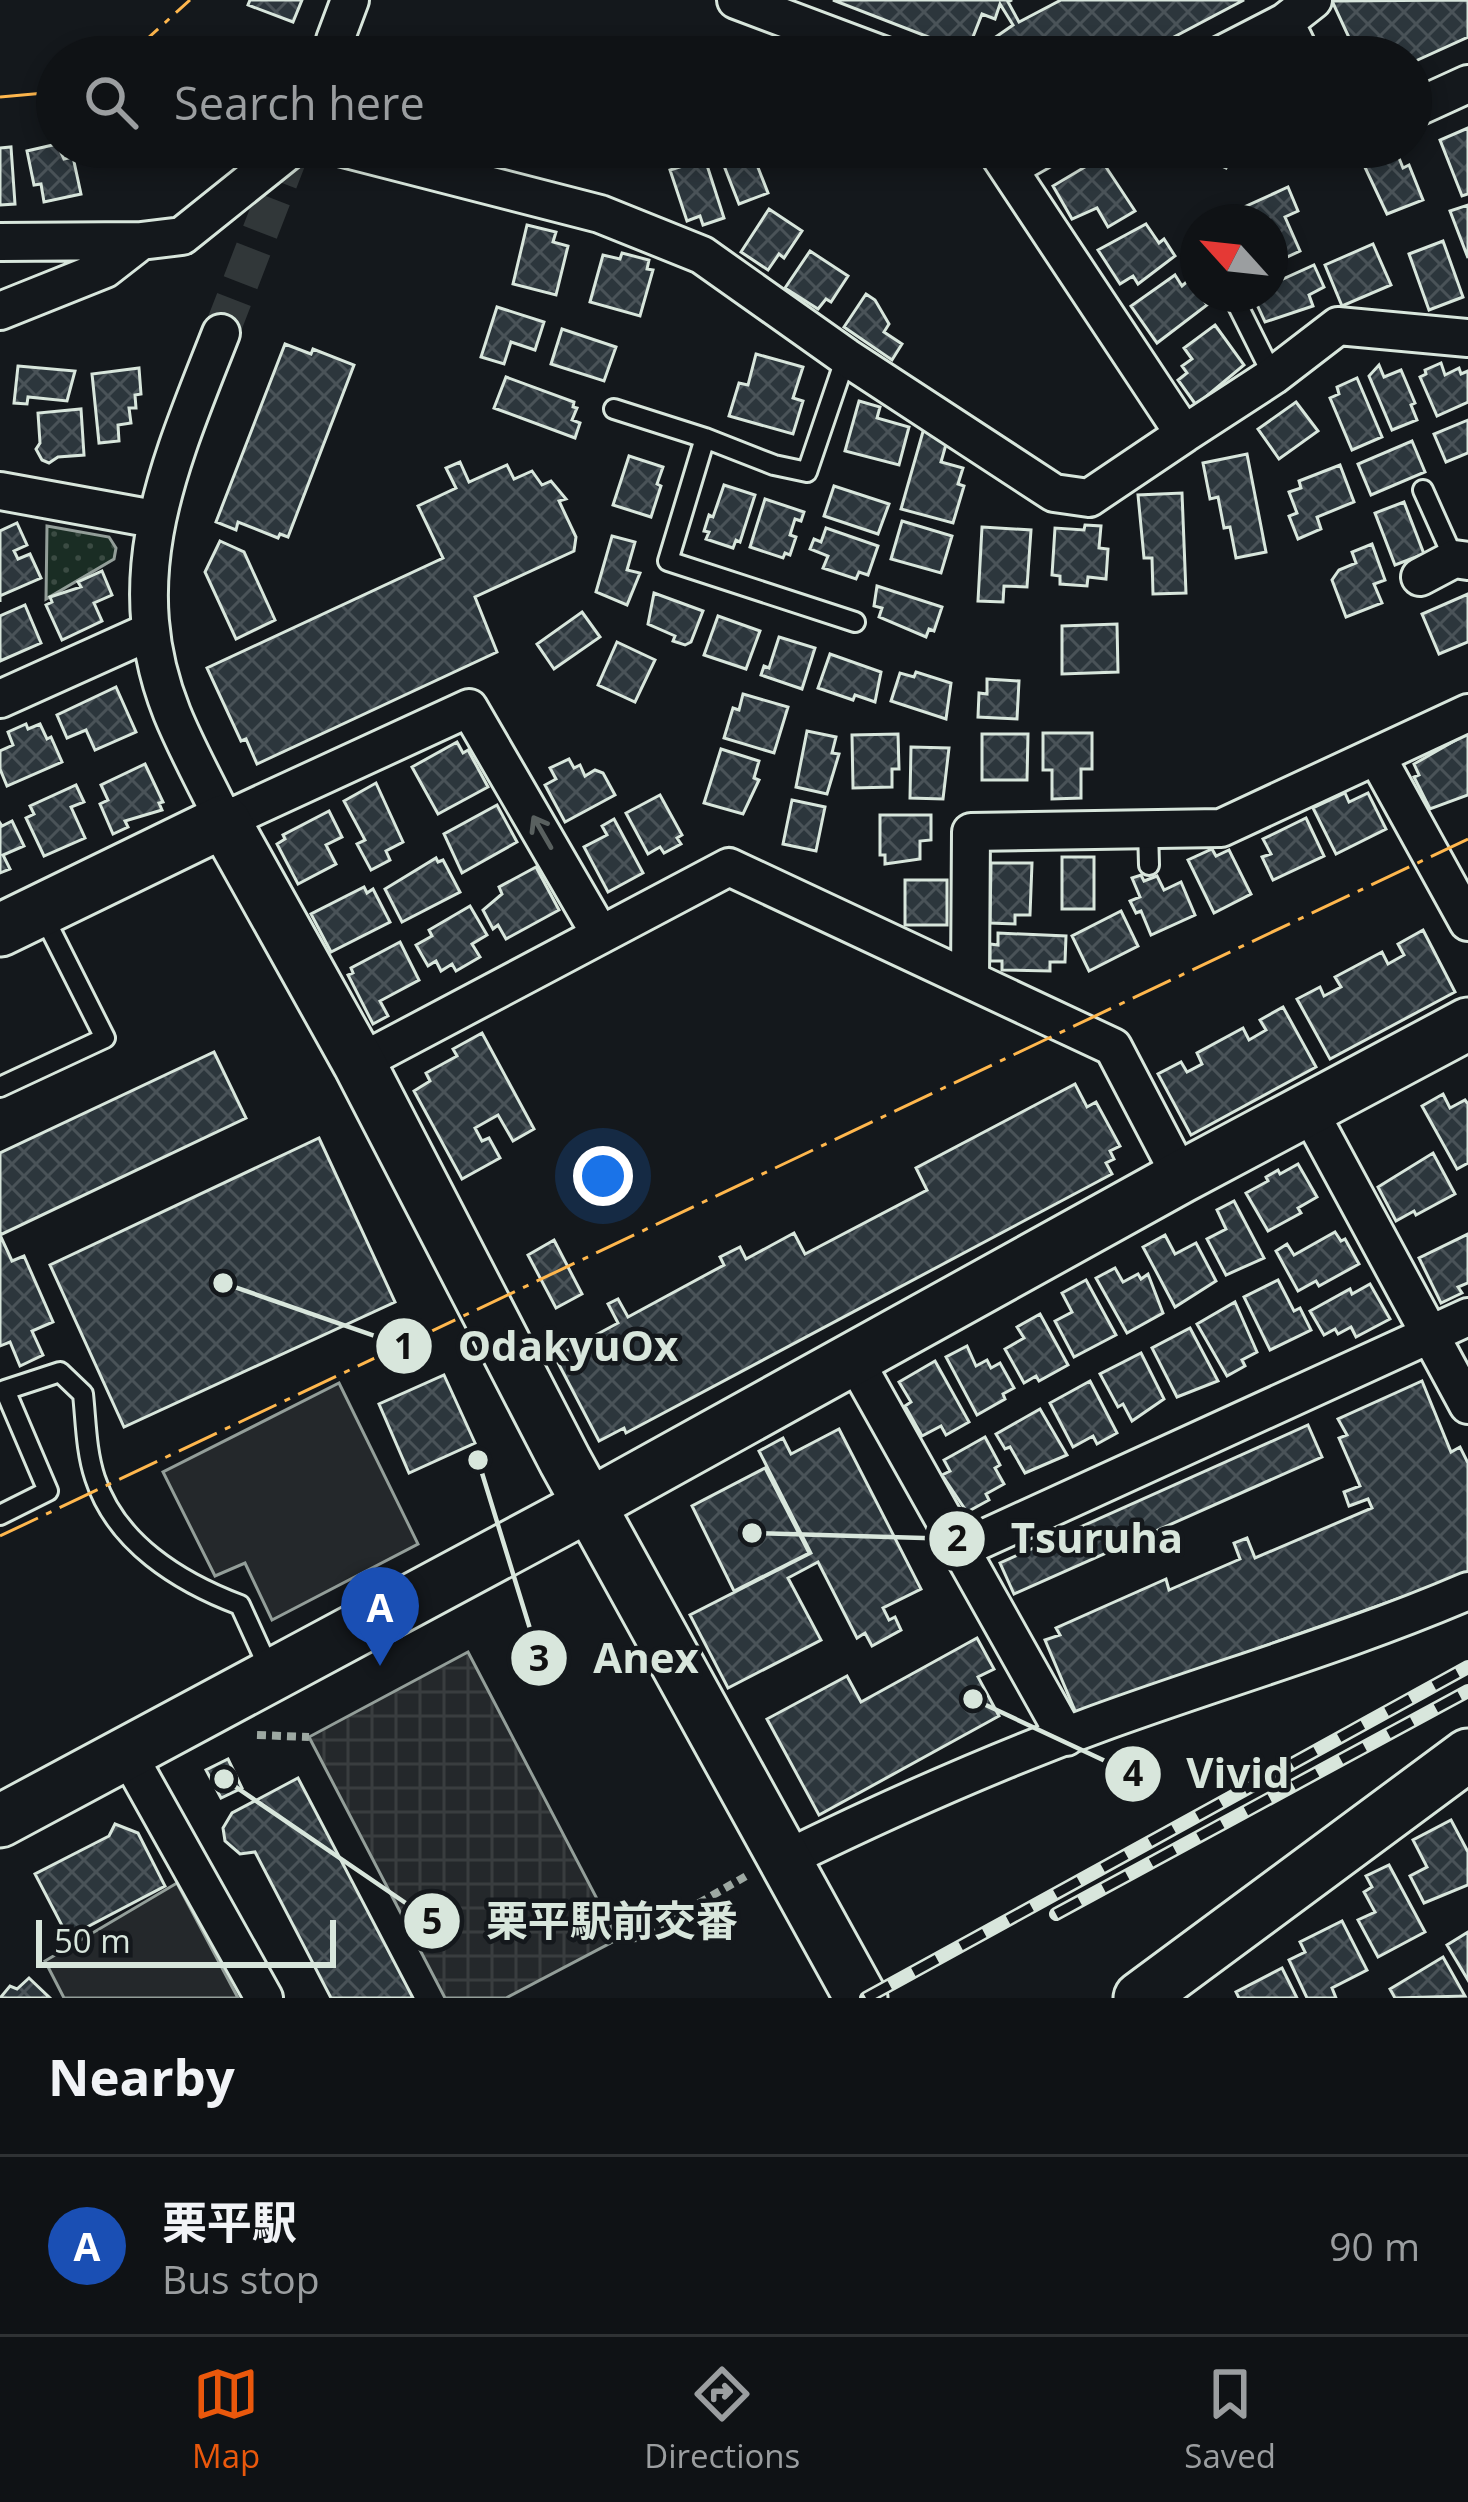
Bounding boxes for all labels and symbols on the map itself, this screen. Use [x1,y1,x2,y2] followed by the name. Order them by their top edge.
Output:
[1180,204,1288,312] north arrow
[529,815,553,850] one-way arrow
[573,1146,633,1206] your location
[374,1307,702,1385] callout: OdakyuOx
[458,1316,679,1373] text: OdakyuOx
[394,1321,414,1370] text: 1
[927,1500,1207,1578] callout: Tsuruha
[1011,1508,1183,1565] text: Tsuruha
[947,1513,967,1562] text: 2
[341,1567,419,1666] pin: A
[509,1619,723,1697] callout: Anex
[593,1628,700,1685] text: Anex
[529,1633,549,1682] text: 3
[1103,1735,1314,1813] callout: Vivid
[1186,1743,1290,1800] text: Vivid
[1123,1748,1143,1797] text: 4
[402,1882,762,1960] callout: 栗平駅前交番
[486,1891,738,1948] text: 栗平駅前交番
[422,1896,442,1945] text: 5
[36,1914,336,1967] scale bar

